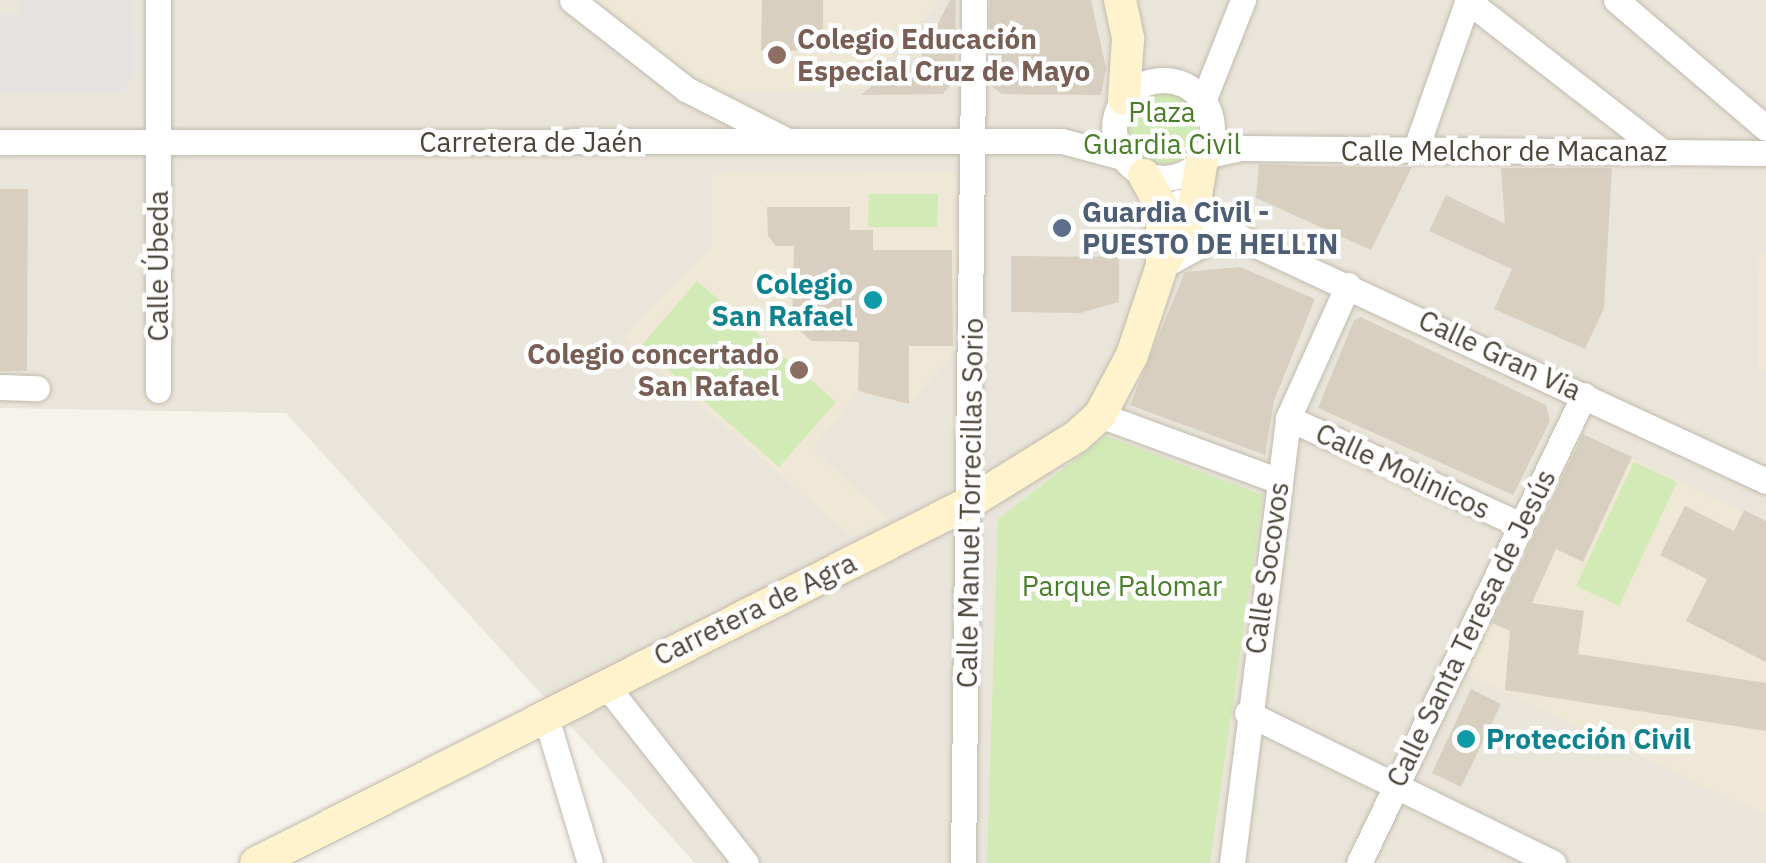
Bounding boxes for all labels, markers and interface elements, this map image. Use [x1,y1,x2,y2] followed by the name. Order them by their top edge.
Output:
[797,22,1090,88] place label: Colegio Educación Especial Cruz de Mayo
[766,44,788,66] marker: Colegio Educación Especial Cruz de Mayo
[1083,95,1241,161] park label: Plaza Guardia Civil
[419,125,643,159] street label: Carretera de Jaén
[1341,134,1667,168] street label: Calle Melchor de Macanaz
[141,190,175,342] street label: Calle Úbeda
[1082,195,1338,261] place label: Guardia Civil - PUESTO DE HELLIN
[1051,217,1073,239] marker: Guardia Civil - PUESTO DE HELLIN
[712,267,853,333] place label: Colegio San Rafael
[862,289,884,311] marker: Colegio San Rafael
[1413,303,1587,407] street label: Calle Gran Via
[950,318,990,688] street label: Calle Manuel Torrecillas Sorio
[527,337,779,403] place label: Colegio concertado San Rafael
[788,359,810,381] marker: Colegio concertado San Rafael
[1310,416,1496,526] street label: Calle Molinicos
[1379,464,1563,792] street label: Calle Santa Teresa de Jesús
[1238,480,1296,656] street label: Calle Socovos
[648,545,862,673] street label: Carretera de Agra
[1022,569,1222,603] park label: Parque Palomar
[1486,722,1691,756] place label: Protección Civil
[1455,728,1477,750] marker: Protección Civil

